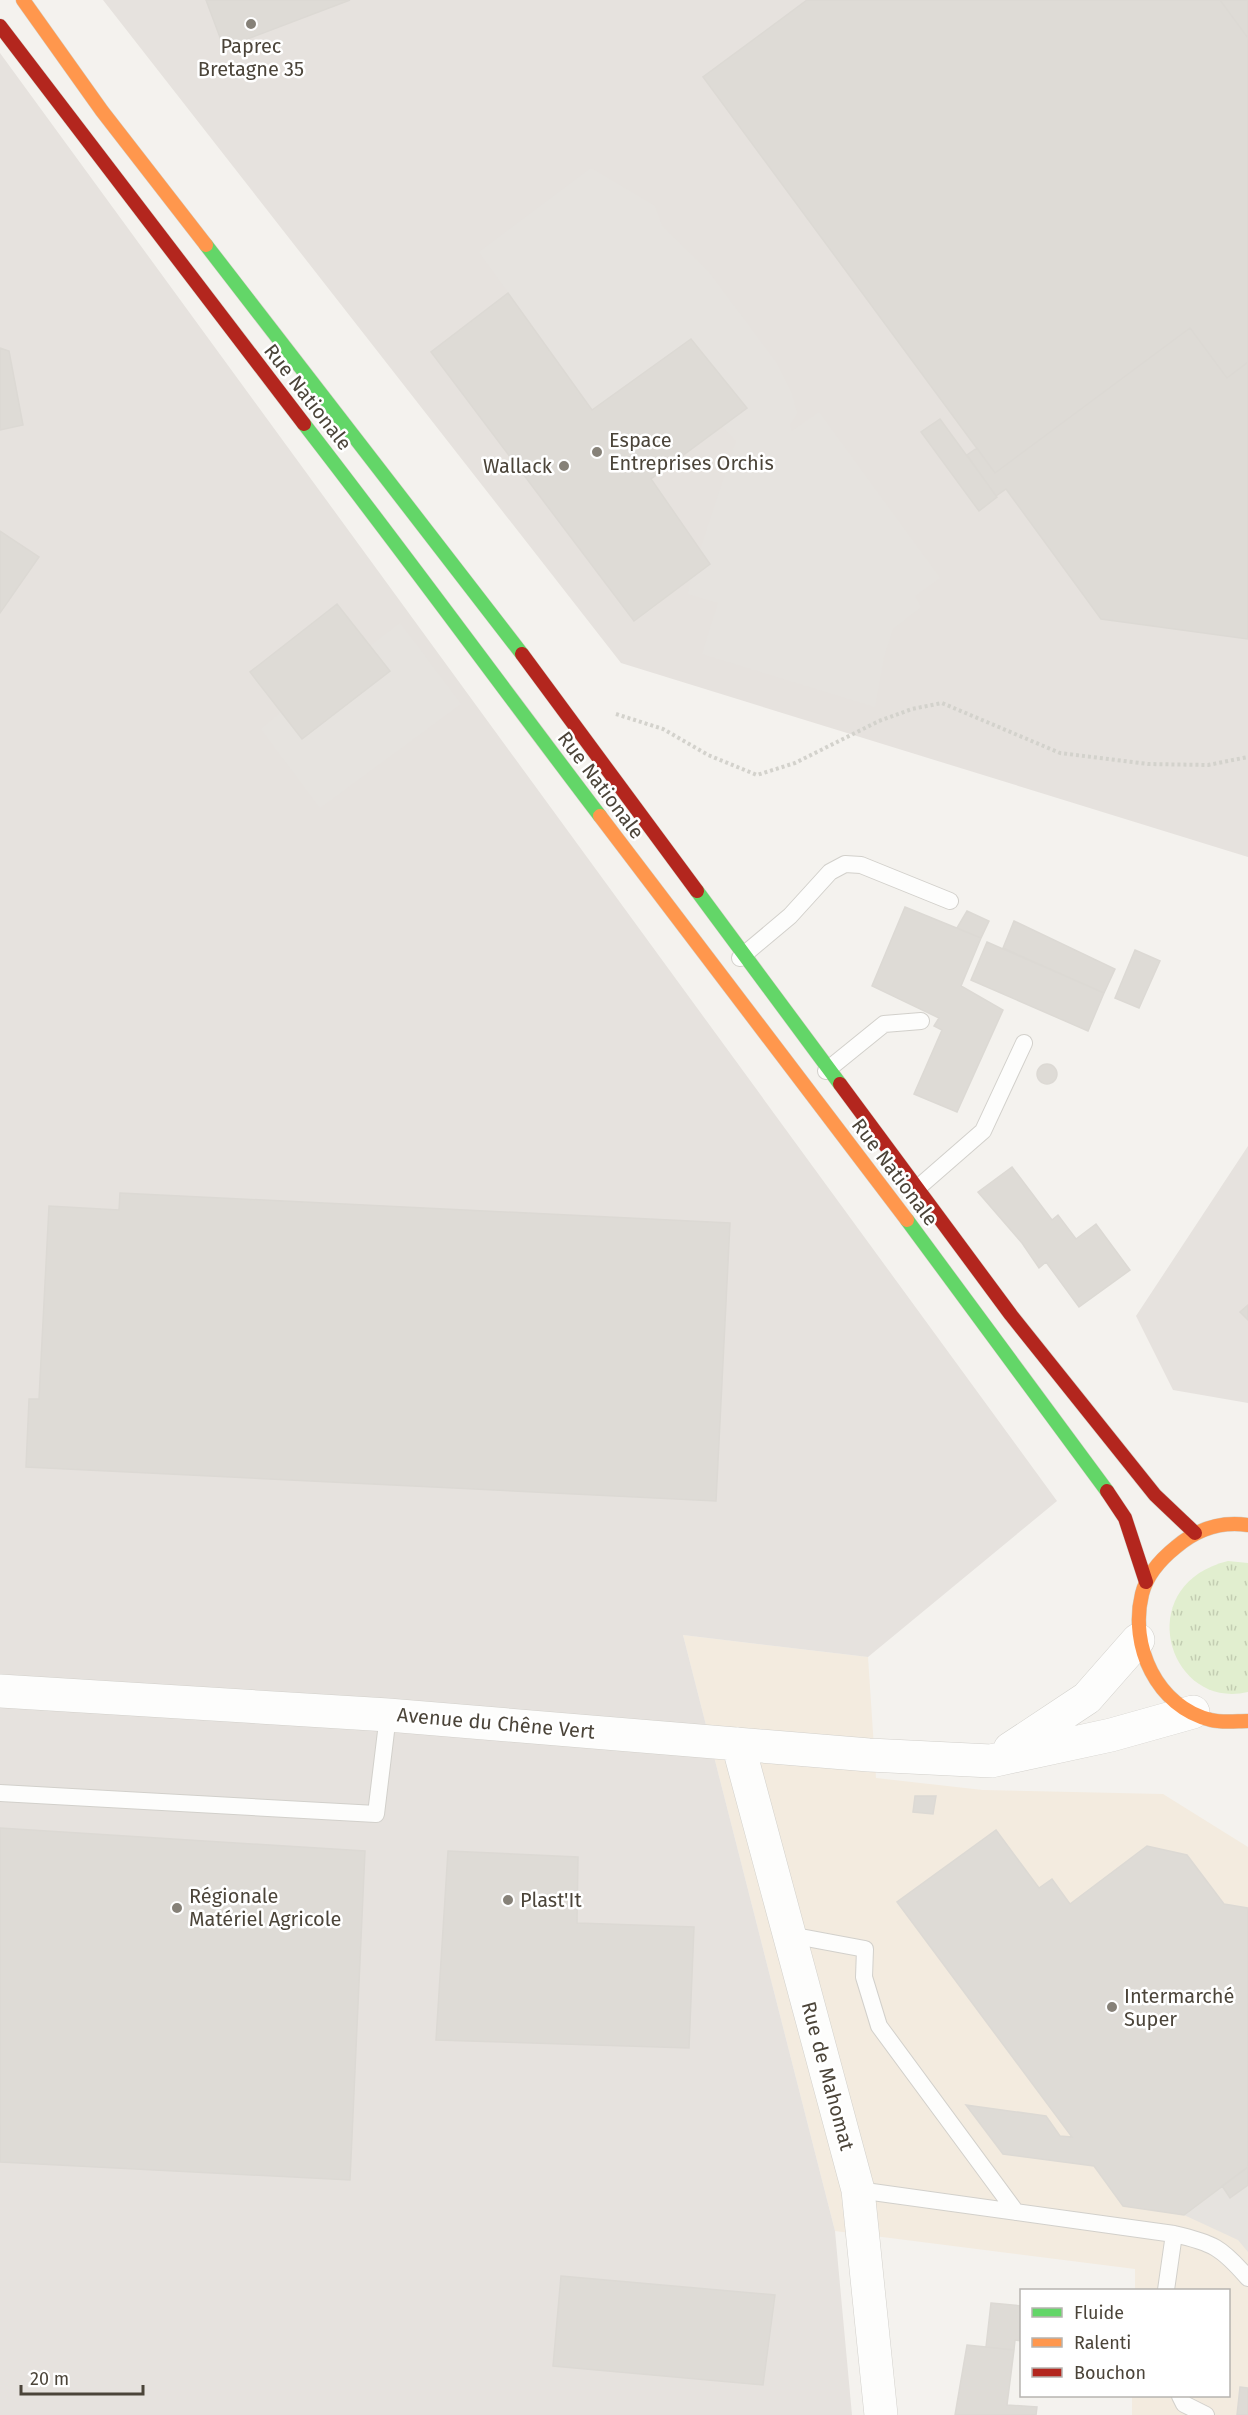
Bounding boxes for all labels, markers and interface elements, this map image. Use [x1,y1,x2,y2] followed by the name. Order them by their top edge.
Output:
[244,17,258,31] marker: Paprec Bretagne 35
[198,34,304,81] place label: Paprec Bretagne 35
[259,339,357,455] street label: Rue Nationale
[609,428,774,475] place label: Espace Entreprises Orchis
[590,445,604,459] marker: Espace Entreprises Orchis
[483,454,553,478] place label: Wallack
[557,459,571,473] marker: Wallack
[553,727,649,843] street label: Rue Nationale
[847,1114,943,1230] street label: Rue Nationale
[396,1702,597,1744] street label: Avenue du Chêne Vert
[189,1884,341,1931] place label: Régionale Matériel Agricole
[520,1888,582,1912] place label: Plast'It
[501,1893,515,1907] marker: Plast'It
[170,1901,184,1915] marker: Régionale Matériel Agricole
[1124,1984,1234,2031] place label: Intermarché Super
[797,1999,860,2154] street label: Rue de Mahomat
[1105,2000,1119,2014] marker: Intermarché Super
[1020,2289,1230,2397] legend
[1074,2302,1124,2324] text: Fluide
[1074,2332,1131,2354] text: Ralenti
[21,2358,142,2396] scale bar
[1074,2362,1146,2384] text: Bouchon
[30,2368,69,2390] text: 20 m

